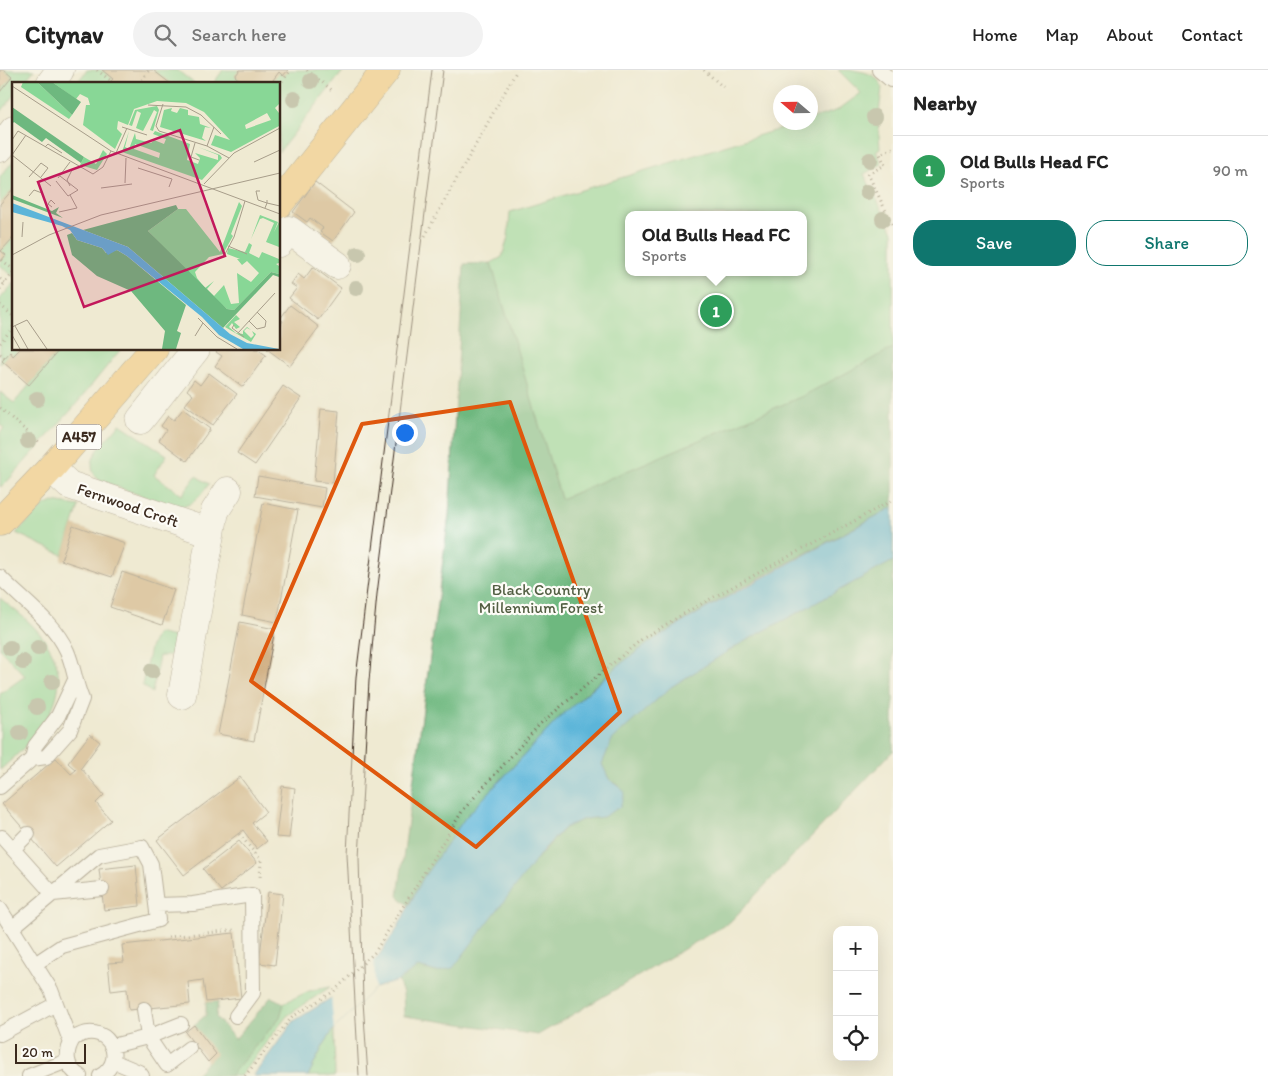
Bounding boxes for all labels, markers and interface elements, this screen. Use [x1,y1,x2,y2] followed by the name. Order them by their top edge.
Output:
[133,12,483,57] search box
[25,20,103,49] text: Citynav
[151,21,179,49] icon: search
[191,23,287,46] text: Search here
[972,24,1018,46] text: Home
[1046,24,1079,46] text: Map
[1107,24,1153,46] text: About
[1181,24,1243,46] text: Contact
[12,82,280,350] inset map
[773,85,818,130] north arrow
[913,90,977,115] text: Nearby
[960,150,1108,173] text: Old Bulls Head FC
[925,161,933,180] text: 1
[1213,161,1248,180] text: 90 m
[960,173,1005,192] text: Sports
[625,211,807,276] popup
[913,220,1076,266] button: Save
[1086,220,1248,266] button: Share
[642,223,790,246] text: Old Bulls Head FC
[642,246,687,265] text: Sports
[700,292,732,330] pin: 1
[392,420,418,446] your location
[56,424,102,450] road number: A457
[75,479,181,531] street label: Fernwood Croft
[479,580,603,617] park label: Black Country Millennium Forest
[833,926,878,1061] map controls
[833,926,878,971] button: +
[833,971,878,1016] button: −
[833,1016,878,1061] button: locate
[15,1041,86,1064] scale bar
[22,1044,53,1061] text: 20 m

